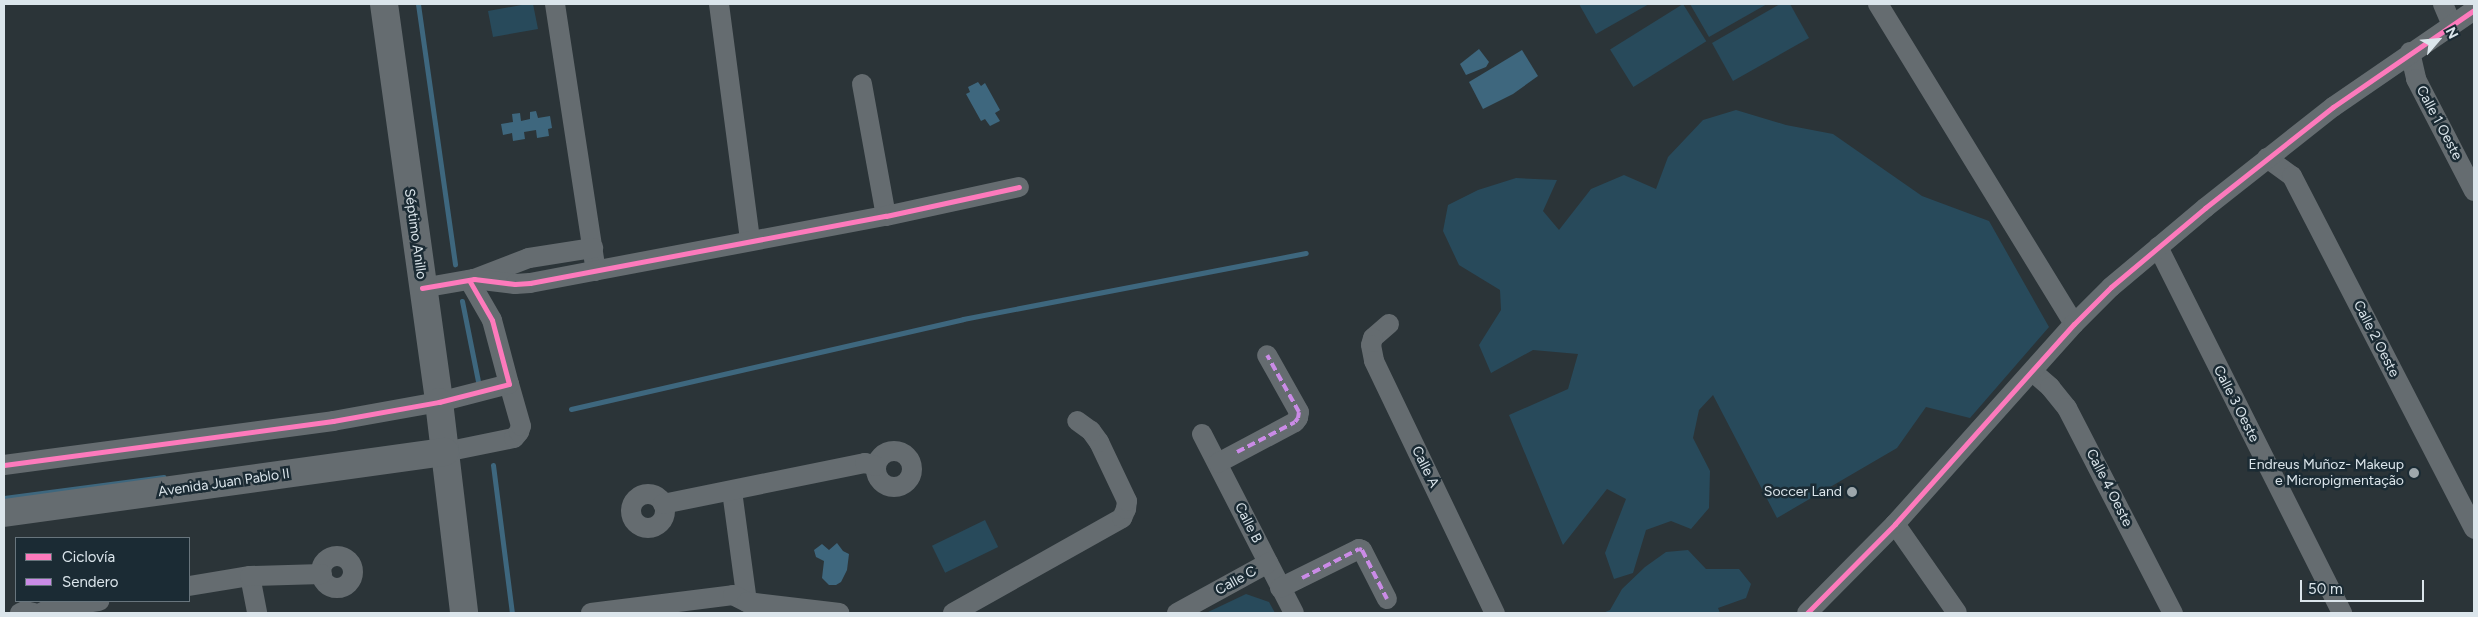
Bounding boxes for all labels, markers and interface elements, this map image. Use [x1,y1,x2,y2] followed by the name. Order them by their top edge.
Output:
[2413,15,2463,65] north arrow
[2442,24,2462,42] text: N
[2412,83,2466,163] street label: Calle 1 Oeste
[400,188,430,280] street label: Séptimo Anillo
[2350,298,2402,380] street label: Calle 2 Oeste
[2210,363,2262,445] street label: Calle 3 Oeste
[1408,444,1442,490] street label: Calle A
[2082,447,2136,529] street label: Calle 4 Oeste
[2248,457,2404,490] place label: Endreus Muñoz- Makeup e Micropigmentação
[157,465,291,501] street label: Avenida Juan Pablo II
[2408,467,2420,479] marker: Endreus Muñoz- Makeup e Micropigmentação
[1764,484,1842,500] place label: Soccer Land
[1846,486,1858,498] marker: Soccer Land
[1231,500,1265,546] street label: Calle B
[15,537,190,602] legend
[62,548,115,566] text: Ciclovía
[1212,563,1260,599] street label: Calle C
[2303,570,2427,602] scale bar
[62,573,119,591] text: Sendero
[2308,580,2343,598] text: 50 m

